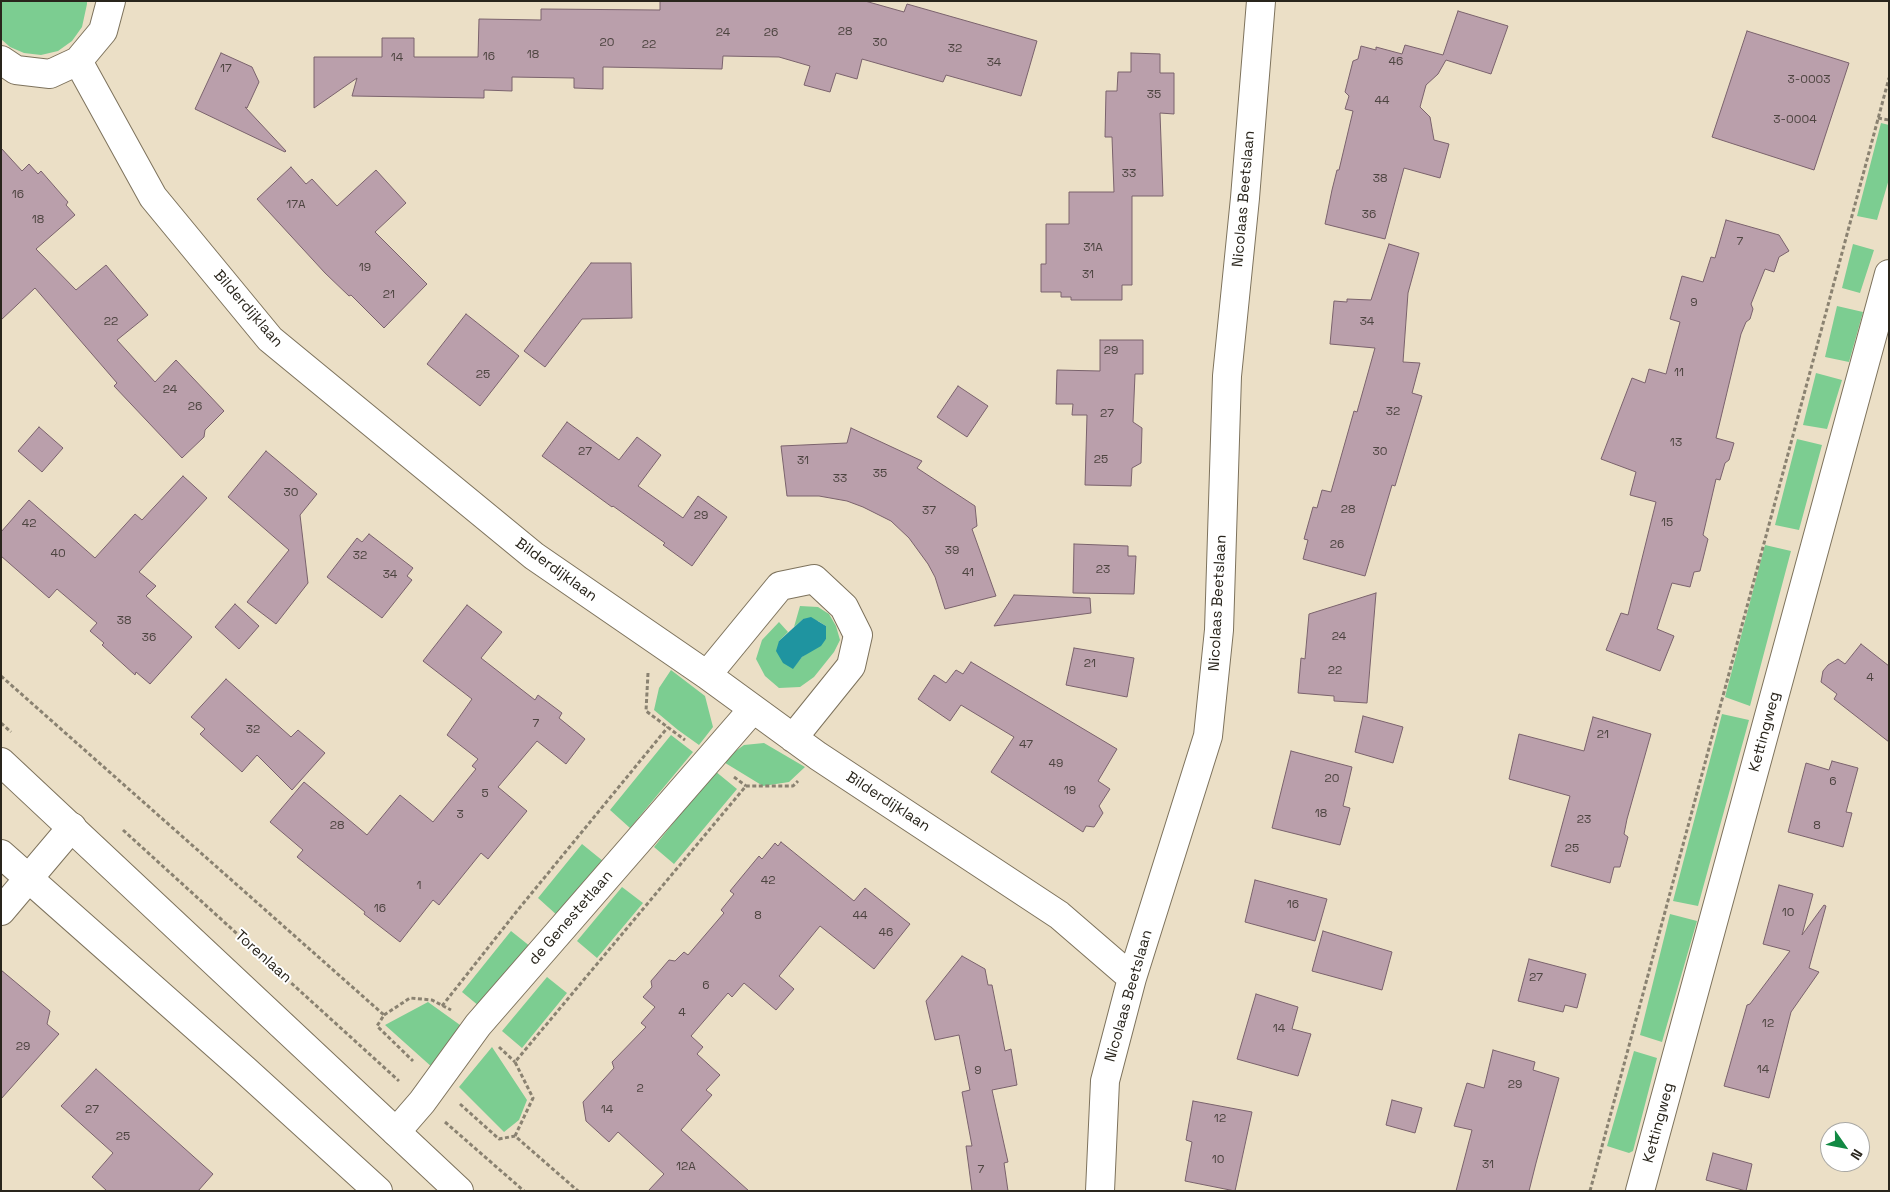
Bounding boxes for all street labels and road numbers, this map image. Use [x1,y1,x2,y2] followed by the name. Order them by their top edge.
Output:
[1229,130,1259,268] street label: Nicolaas Beetslaan
[210,267,286,351] street label: Bilderdijklaan
[512,534,600,606] street label: Bilderdijklaan
[1205,534,1231,672] street label: Nicolaas Beetslaan
[1746,690,1784,774] street label: Kettingweg
[843,768,933,836] street label: Bilderdijklaan
[525,867,617,969] street label: de Genestetlaan
[231,927,295,987] street label: Torenlaan
[1101,928,1157,1064] street label: Nicolaas Beetslaan
[1640,1081,1678,1165] street label: Kettingweg

